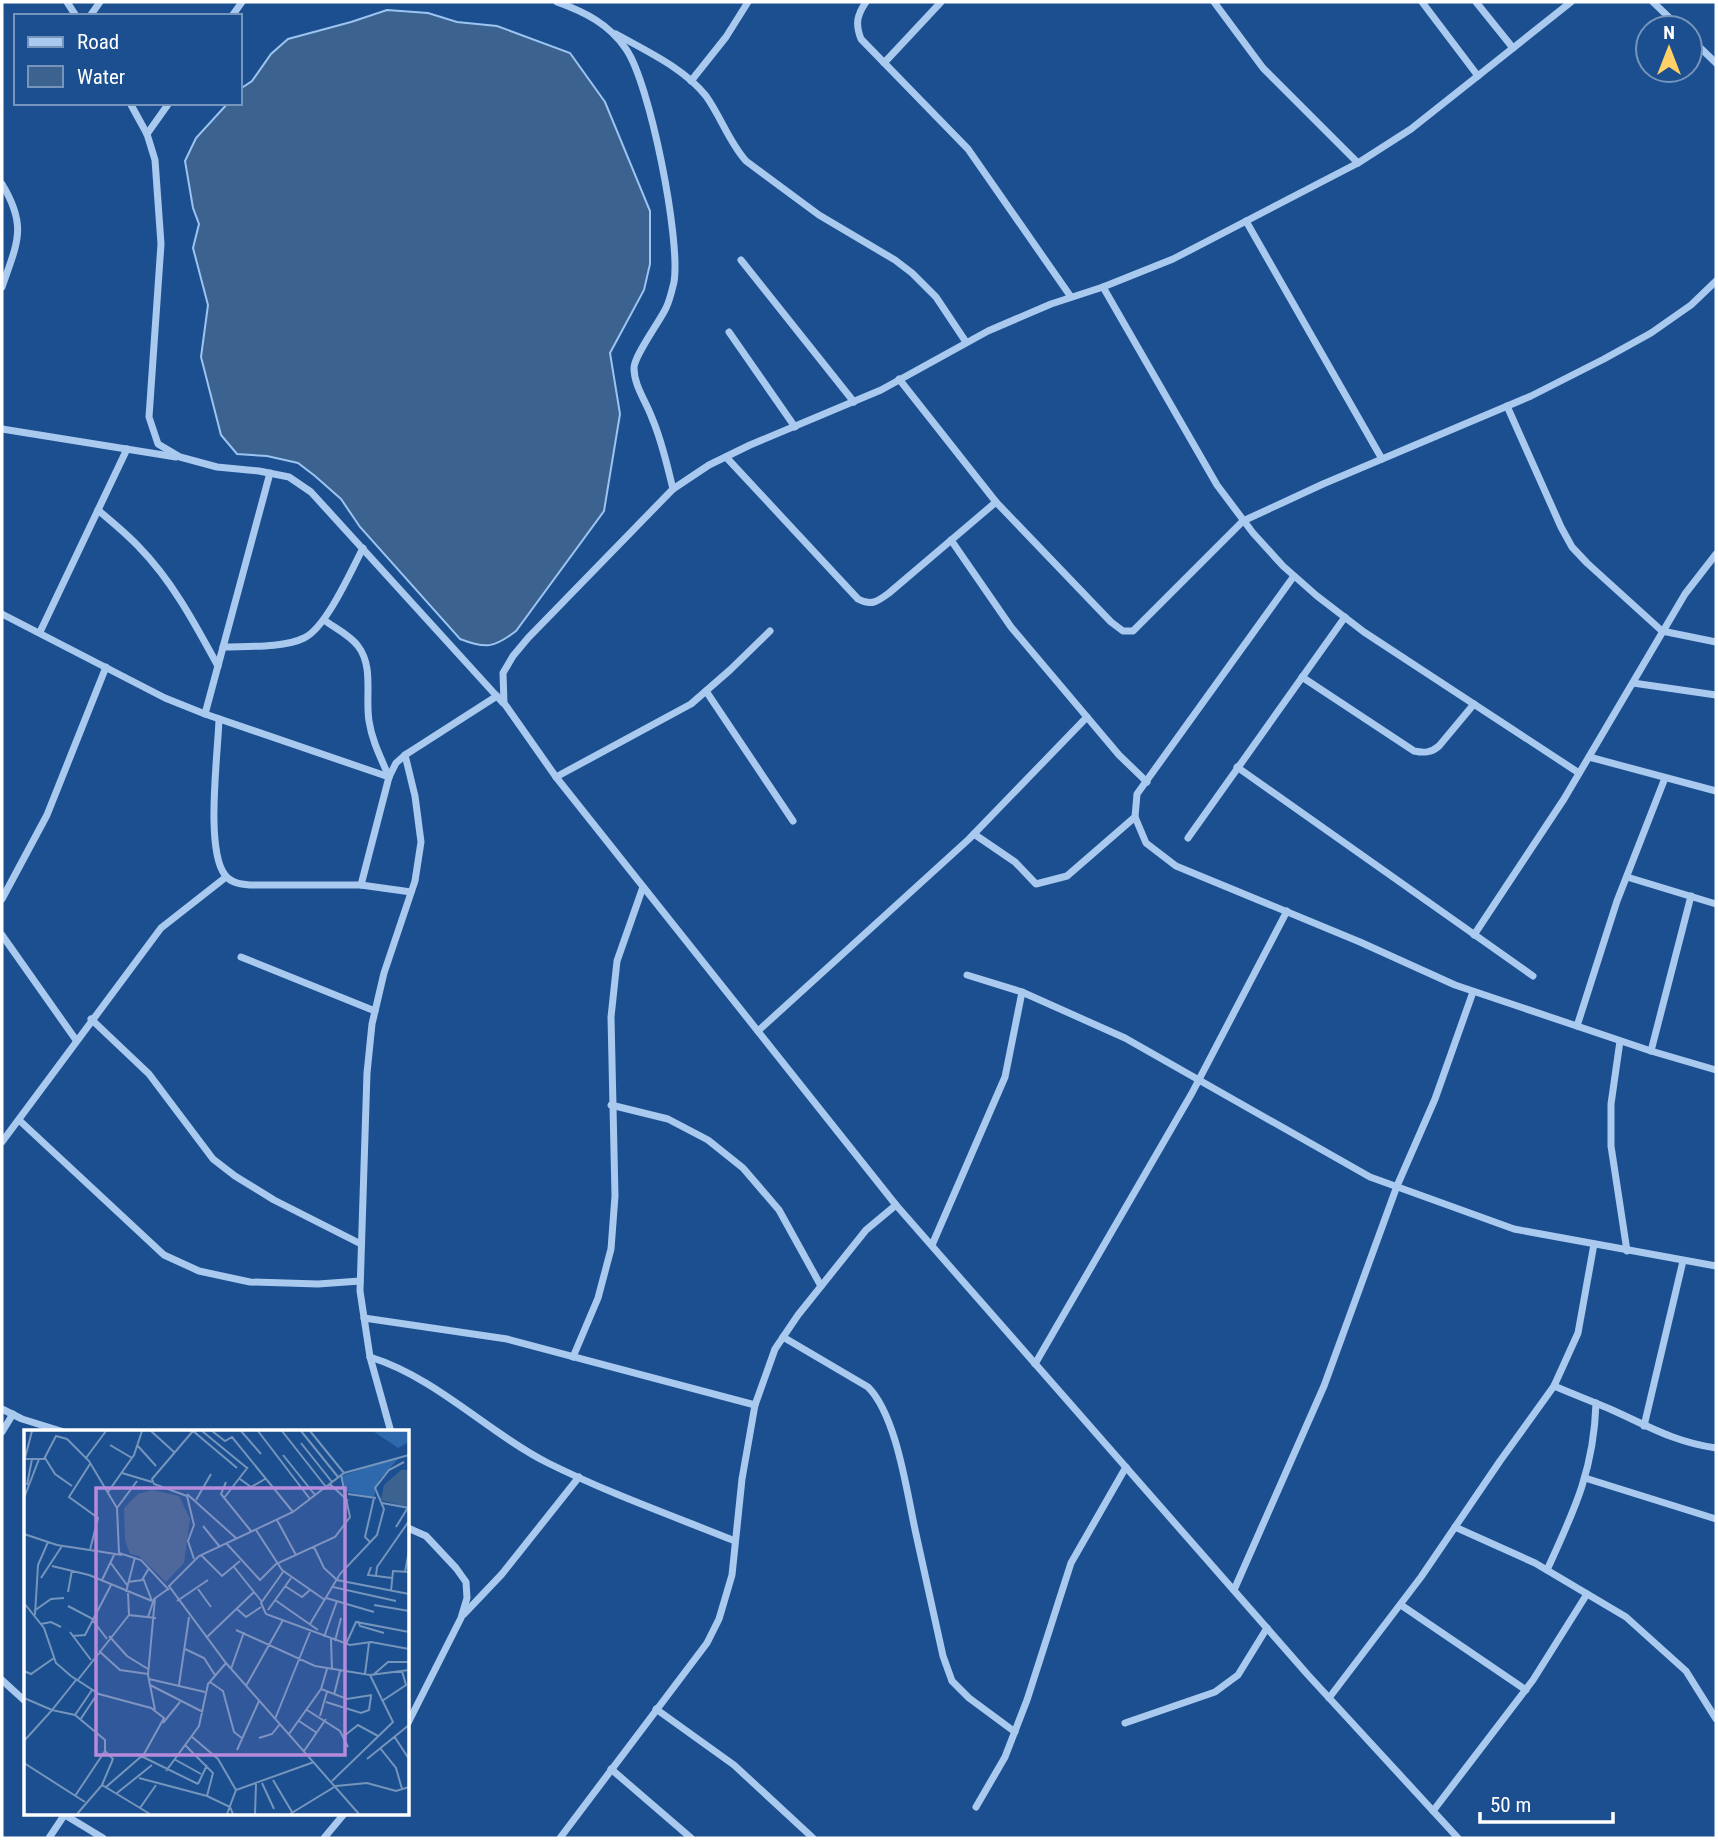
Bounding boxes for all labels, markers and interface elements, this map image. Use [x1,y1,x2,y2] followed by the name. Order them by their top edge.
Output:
[14,14,242,105] legend
[1634,14,1704,84] north arrow
[1663,21,1675,44] text: N
[77,30,119,54] text: Road
[77,65,125,89] text: Water
[24,1430,410,1815] inset map
[1480,1780,1613,1824] scale bar
[1490,1793,1531,1817] text: 50 m

